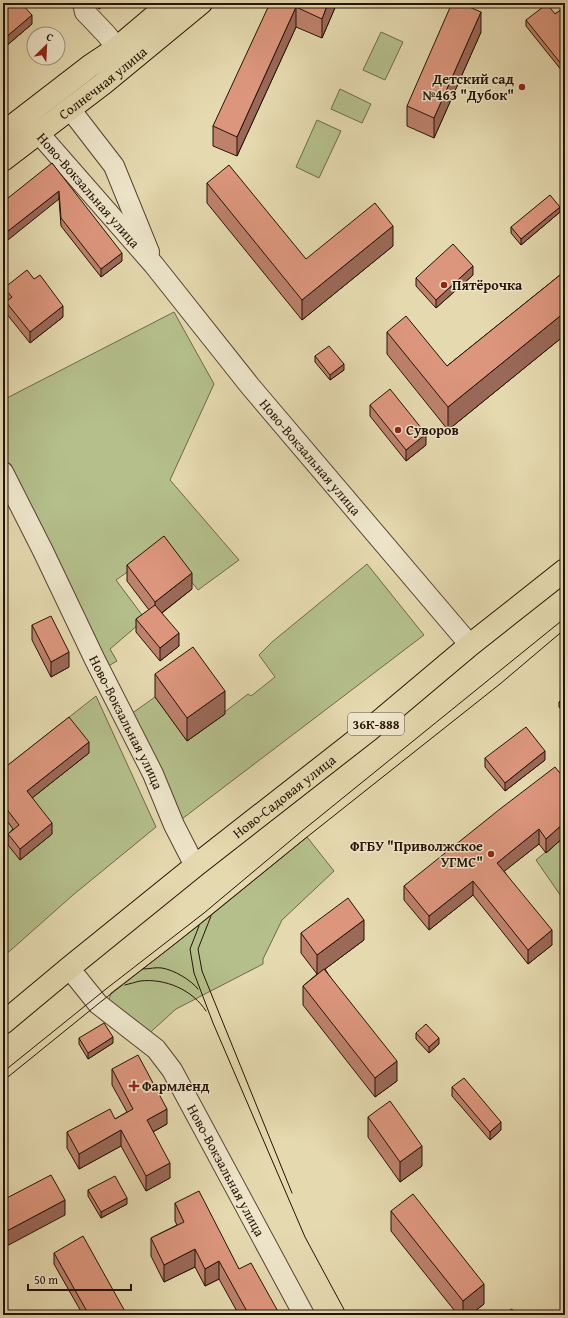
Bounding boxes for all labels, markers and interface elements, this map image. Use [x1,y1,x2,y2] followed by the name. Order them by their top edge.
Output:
[26,26,66,66] north arrow
[44,28,56,45] text: С
[54,42,151,124] street label: Солнечная улица
[422,69,514,105] place label: Детский сад №463 "Дубок"
[517,82,527,92] marker: Детский сад №463 "Дубок"
[32,128,145,253] street label: Ново-Вокзальная улица
[452,275,523,295] place label: Пятёрочка
[439,280,449,290] marker: Пятёрочка
[255,394,366,520] street label: Ново-Вокзальная улица
[406,420,459,440] place label: Суворов
[393,425,403,435] marker: Суворов
[84,652,168,793] street label: Ново-Вокзальная улица
[348,713,404,735] road number: 36К-888
[228,750,340,843] street label: Ново-Садовая улица
[350,836,483,872] place label: ФГБУ "Приволжское УГМС"
[486,849,496,859] marker: ФГБУ "Приволжское УГМС"
[142,1076,210,1096] place label: Фармленд
[129,1081,139,1091] marker: Фармленд
[182,1101,270,1240] street label: Ново-Вокзальная улица
[28,1266,131,1292] scale bar
[34,1271,58,1288] text: 50 m

